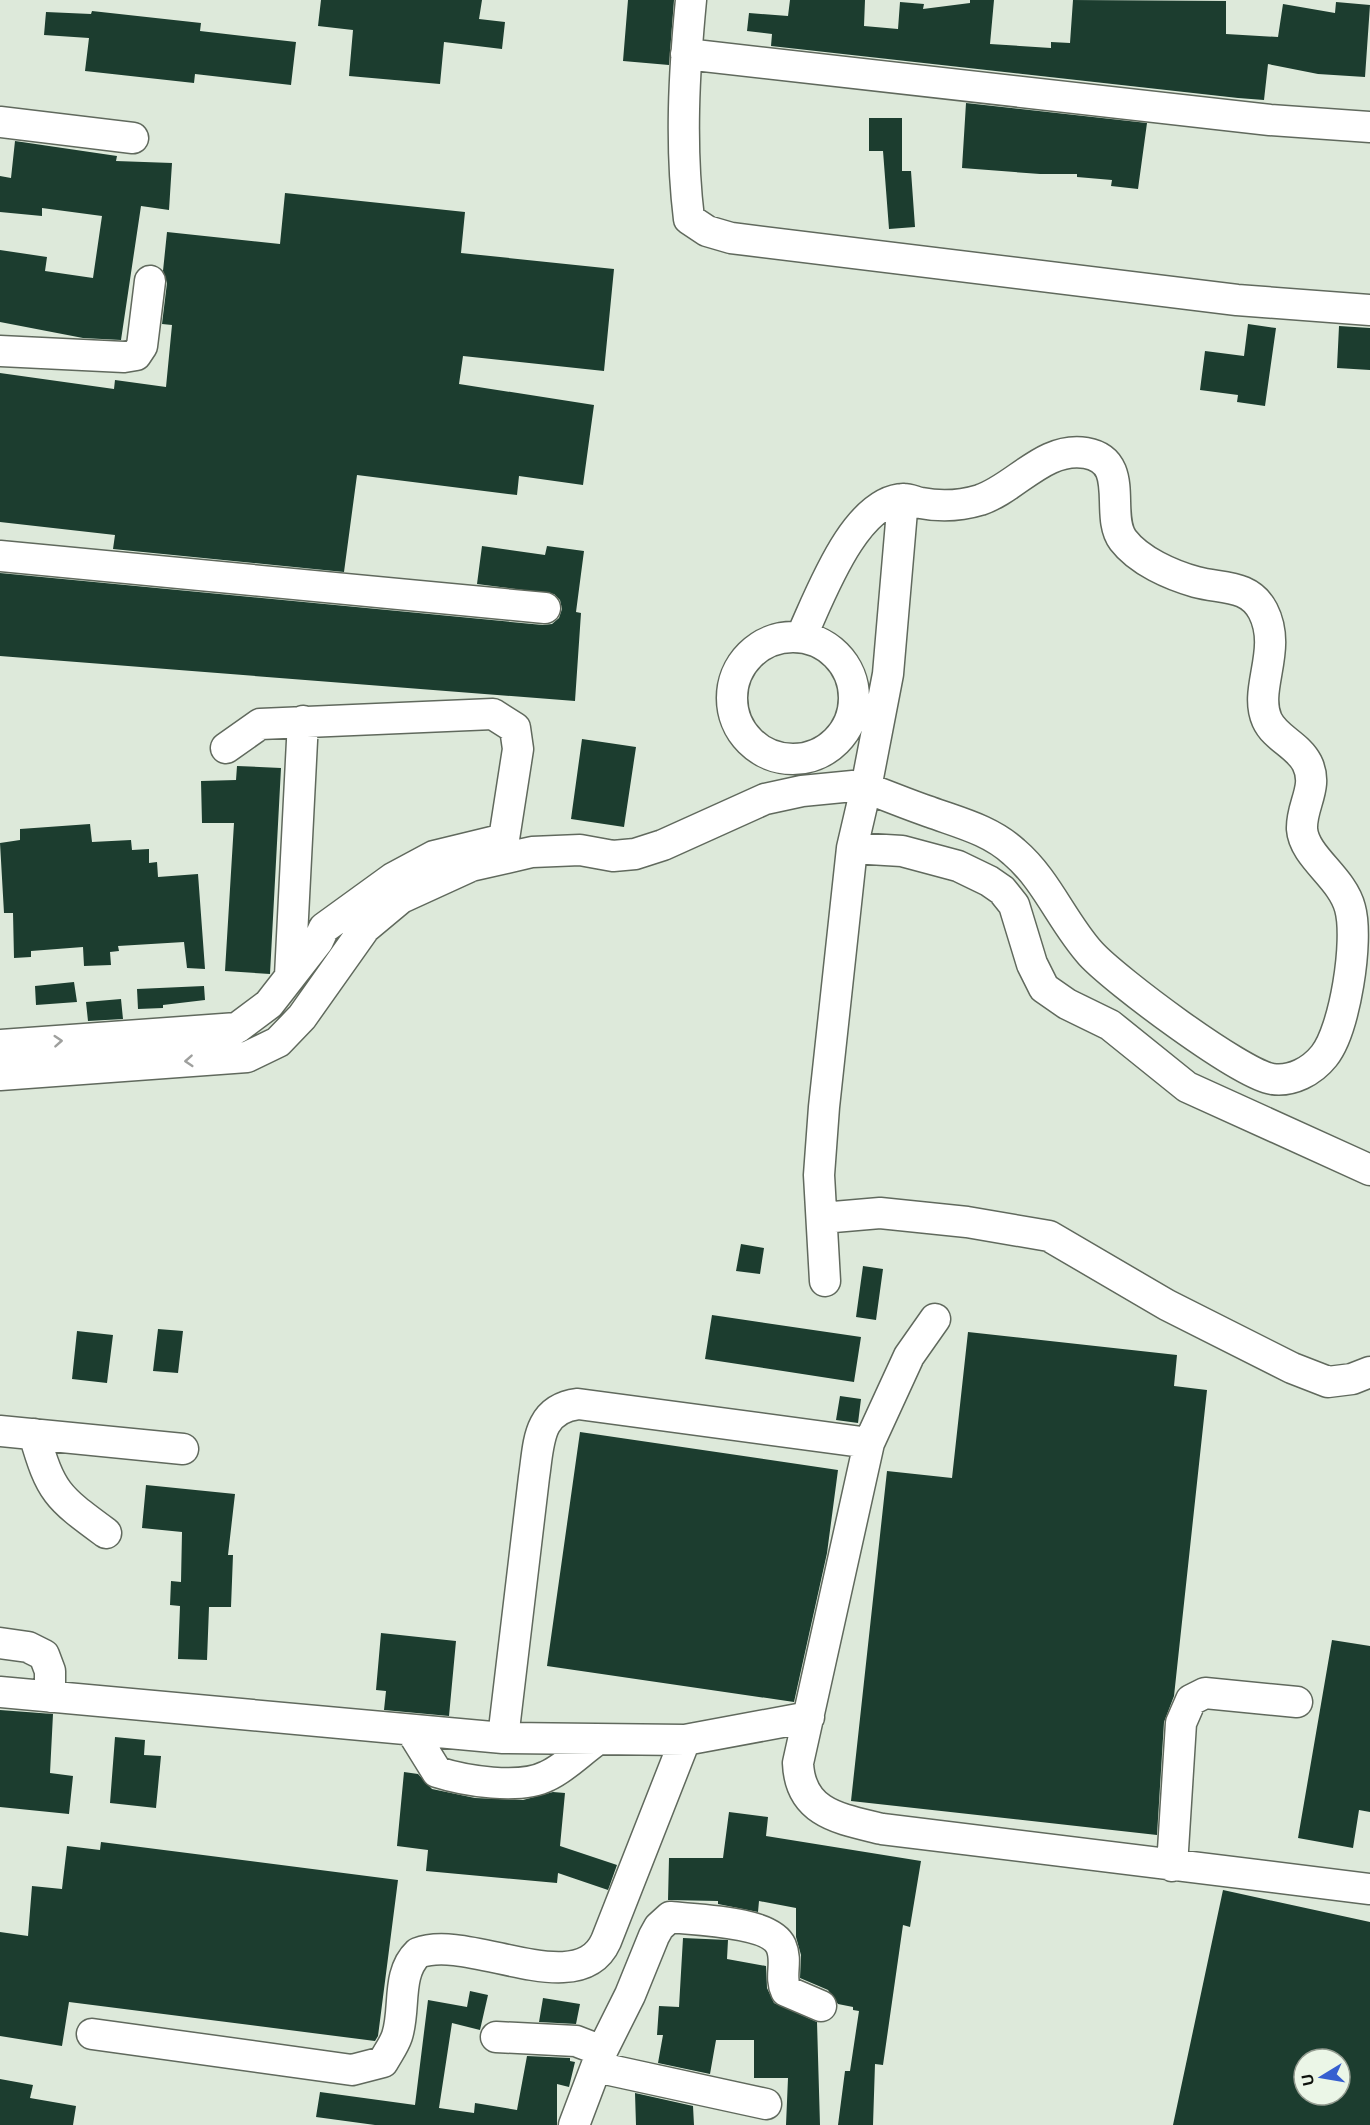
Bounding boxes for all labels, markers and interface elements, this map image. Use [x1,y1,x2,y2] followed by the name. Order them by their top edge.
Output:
[54,1035,63,1048] one-way arrow
[184,1054,193,1067] one-way arrow
[1292,2047,1352,2107] north arrow
[1298,2072,1317,2087] text: U

